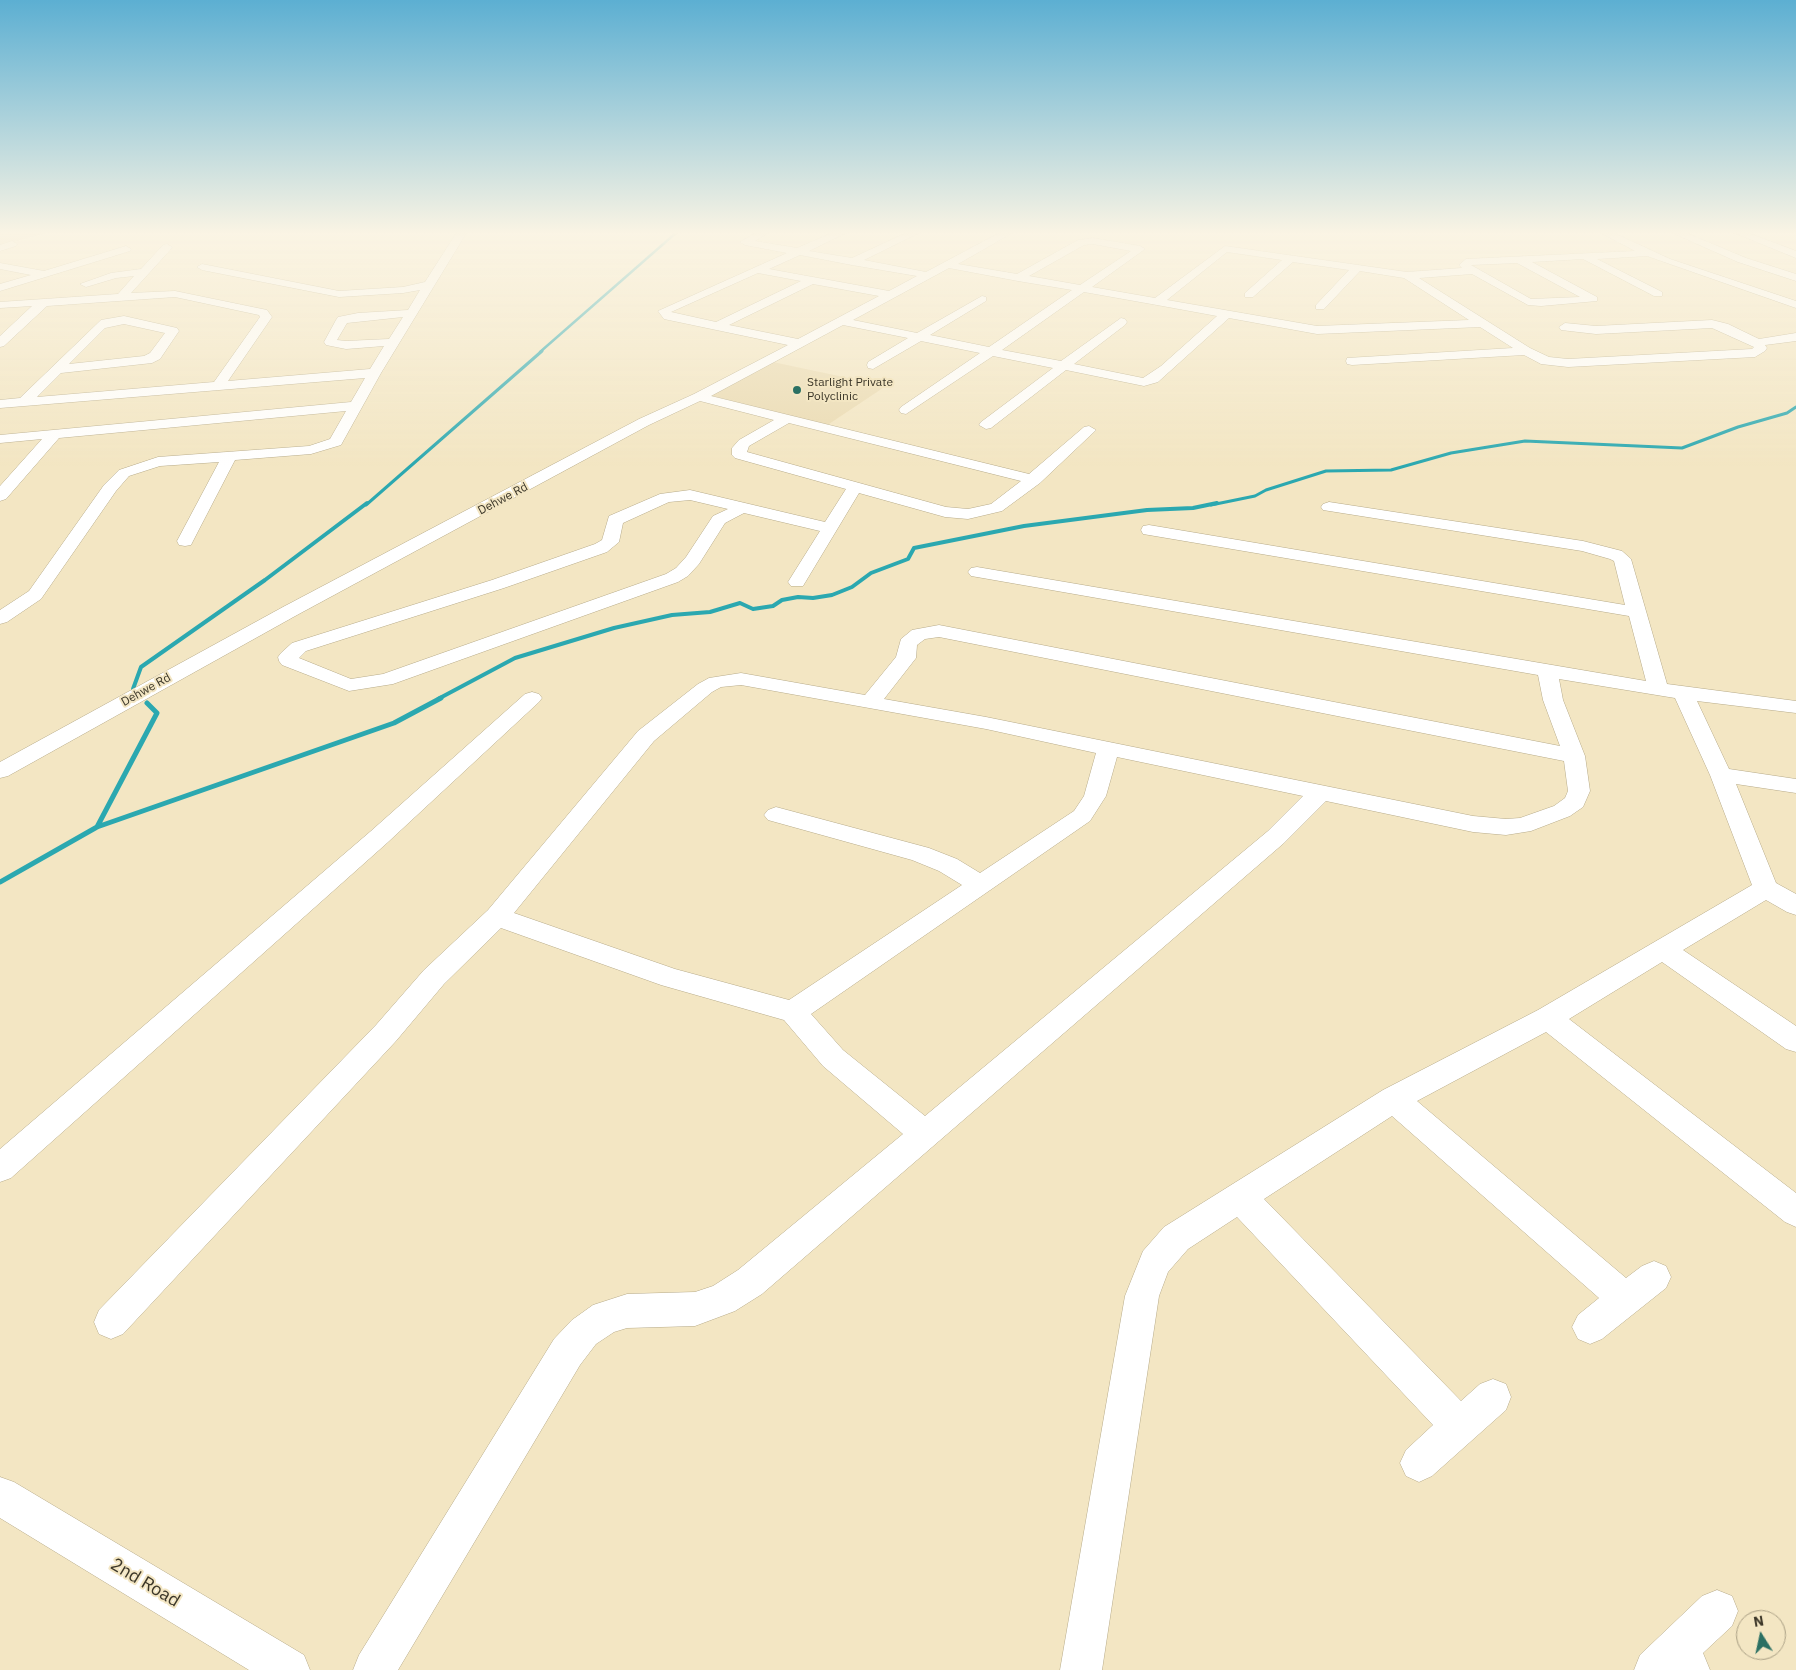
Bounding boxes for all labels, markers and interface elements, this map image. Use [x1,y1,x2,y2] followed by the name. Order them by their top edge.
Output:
[807,376,893,404] place label: Starlight Private Polyclinic
[791,384,803,396] marker: Starlight Private Polyclinic
[476,480,530,518] street label: Dehwe Rd
[119,671,173,709] street label: Dehwe Rd
[106,1554,184,1612] street label: 2nd Road
[1736,1610,1786,1660] north arrow
[1752,1611,1765,1631] text: N

